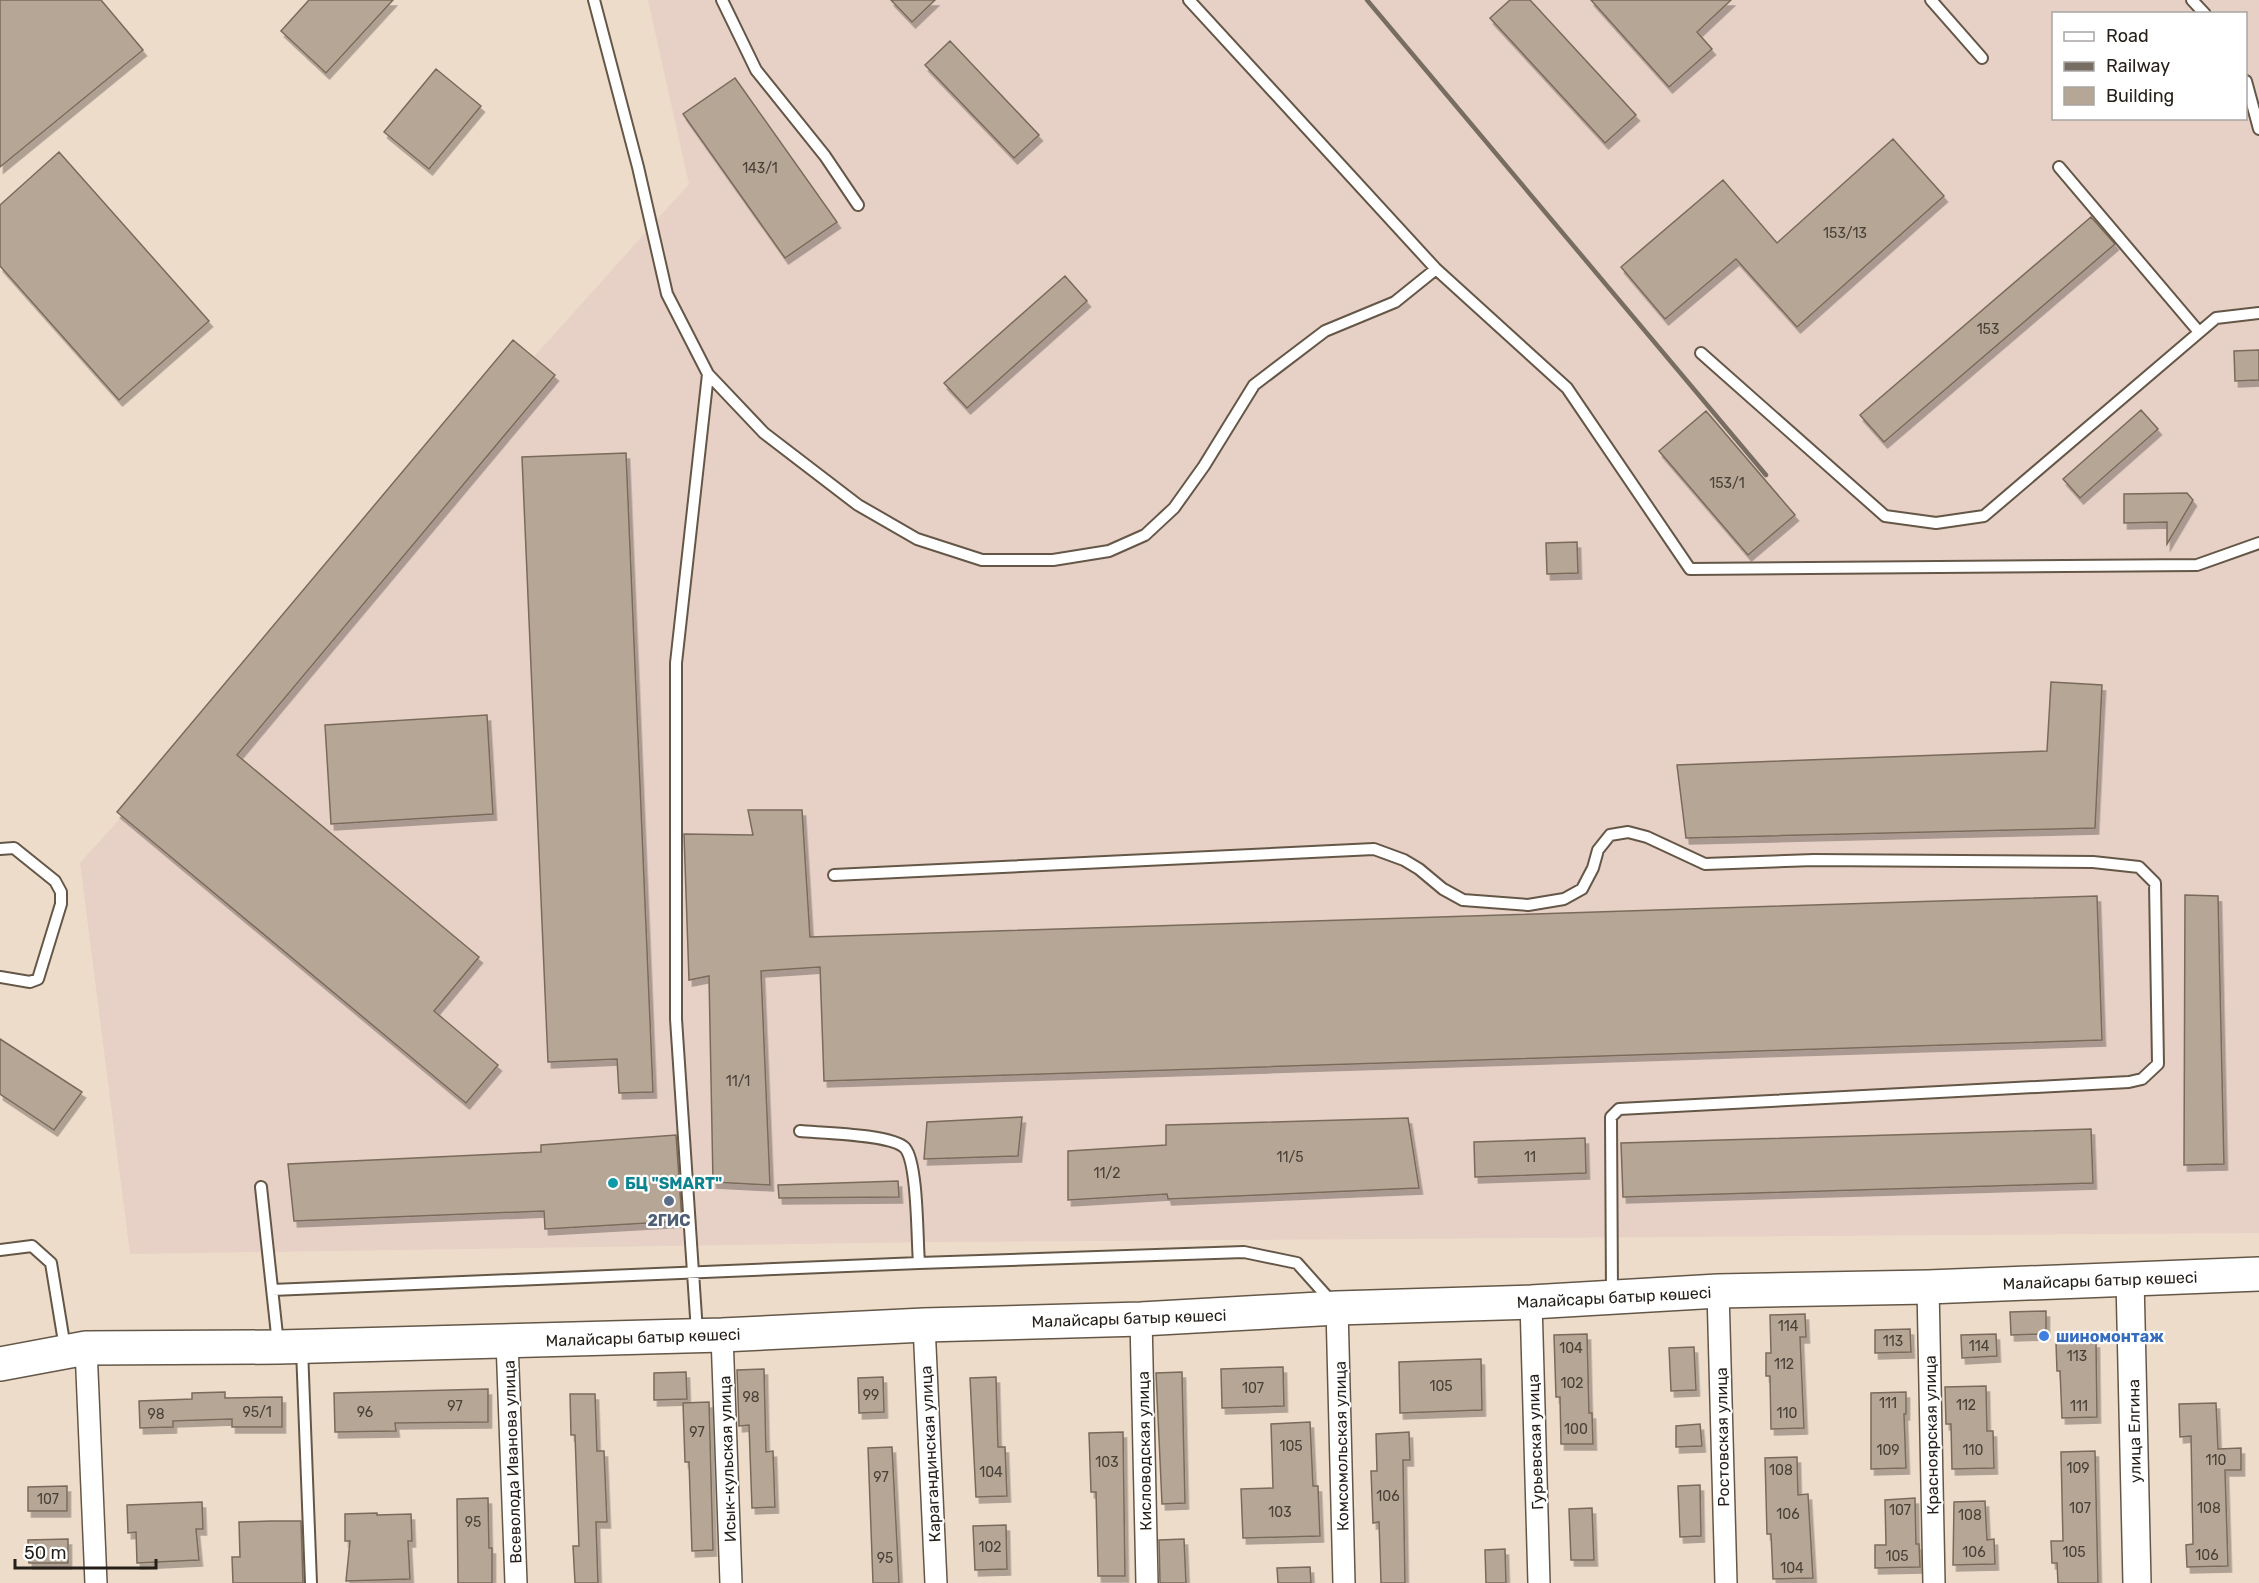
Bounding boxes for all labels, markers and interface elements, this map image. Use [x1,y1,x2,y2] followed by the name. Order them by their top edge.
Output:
[2052,12,2247,120] legend
[2106,25,2149,47] text: Road
[2106,55,2170,77] text: Railway
[2106,85,2174,107] text: Building
[742,160,778,177] house number: 143/1
[1823,225,1867,242] house number: 153/13
[1977,321,1999,338] house number: 153
[1709,475,1745,492] house number: 153/1
[726,1073,750,1090] house number: 11/1
[1277,1149,1303,1166] house number: 11/5
[1524,1149,1536,1166] house number: 11
[1094,1165,1120,1182] house number: 11/2
[625,1174,722,1193] place label: БЦ "SMART"
[606,1176,620,1190] marker: БЦ "SMART"
[662,1194,676,1208] marker: 2ГИС
[647,1211,691,1230] place label: 2ГИС
[2002,1268,2198,1293] street label: Малайсары батыр көшесі
[1516,1283,1712,1312] street label: Малайсары батыр көшесі
[1031,1306,1227,1331] street label: Малайсары батыр көшесі
[1778,1318,1799,1335] house number: 114
[545,1325,741,1350] street label: Малайсары батыр көшесі
[2056,1327,2164,1346] place label: шиномонтаж
[2037,1329,2051,1343] marker: шиномонтаж
[1883,1333,1903,1350] house number: 113
[1969,1338,1990,1355] house number: 114
[1559,1340,1583,1357] house number: 104
[2067,1348,2087,1365] house number: 113
[1921,1355,1942,1515] street label: Красноярская улица
[1774,1356,1794,1373] house number: 112
[499,1360,526,1564] street label: Всеволода Иванова улица
[1331,1361,1352,1531] street label: Комсомольская улица
[916,1365,945,1543] street label: Карагандинская улица
[1712,1367,1733,1507] street label: Ростовская улица
[1134,1371,1155,1531] street label: Кисловодская улица
[1524,1374,1547,1510] street label: Гурьевская улица
[715,1375,740,1543] street label: Исык-кульская улица
[1560,1375,1584,1392] house number: 102
[1429,1378,1453,1395] house number: 105
[2124,1379,2145,1483] street label: улица Елгина
[1242,1380,1264,1397] house number: 107
[863,1387,879,1404] house number: 99
[742,1389,760,1406] house number: 98
[1879,1395,1897,1412] house number: 111
[1956,1397,1976,1414] house number: 112
[447,1398,463,1415] house number: 97
[2070,1398,2088,1415] house number: 111
[242,1404,272,1421] house number: 95/1
[357,1404,373,1421] house number: 96
[1777,1405,1798,1422] house number: 110
[147,1406,165,1423] house number: 98
[1564,1421,1588,1438] house number: 100
[689,1424,705,1441] house number: 97
[1279,1438,1303,1455] house number: 105
[1876,1442,1900,1459] house number: 109
[1963,1442,1984,1459] house number: 110
[2206,1452,2227,1469] house number: 110
[1095,1454,1119,1471] house number: 103
[2066,1460,2090,1477] house number: 109
[1769,1462,1793,1479] house number: 108
[979,1464,1003,1481] house number: 104
[873,1469,889,1486] house number: 97
[1376,1488,1400,1505] house number: 106
[37,1491,59,1508] house number: 107
[2069,1500,2091,1517] house number: 107
[2197,1500,2221,1517] house number: 108
[1889,1502,1911,1519] house number: 107
[1268,1504,1292,1521] house number: 103
[1776,1506,1800,1523] house number: 106
[1958,1507,1982,1524] house number: 108
[465,1514,481,1531] house number: 95
[15,1532,156,1570] scale bar
[978,1539,1002,1556] house number: 102
[24,1542,67,1564] text: 50 m
[1962,1544,1986,1561] house number: 106
[2062,1544,2086,1561] house number: 105
[2195,1547,2219,1564] house number: 106
[1885,1548,1909,1565] house number: 105
[877,1550,893,1567] house number: 95
[1780,1560,1804,1577] house number: 104

